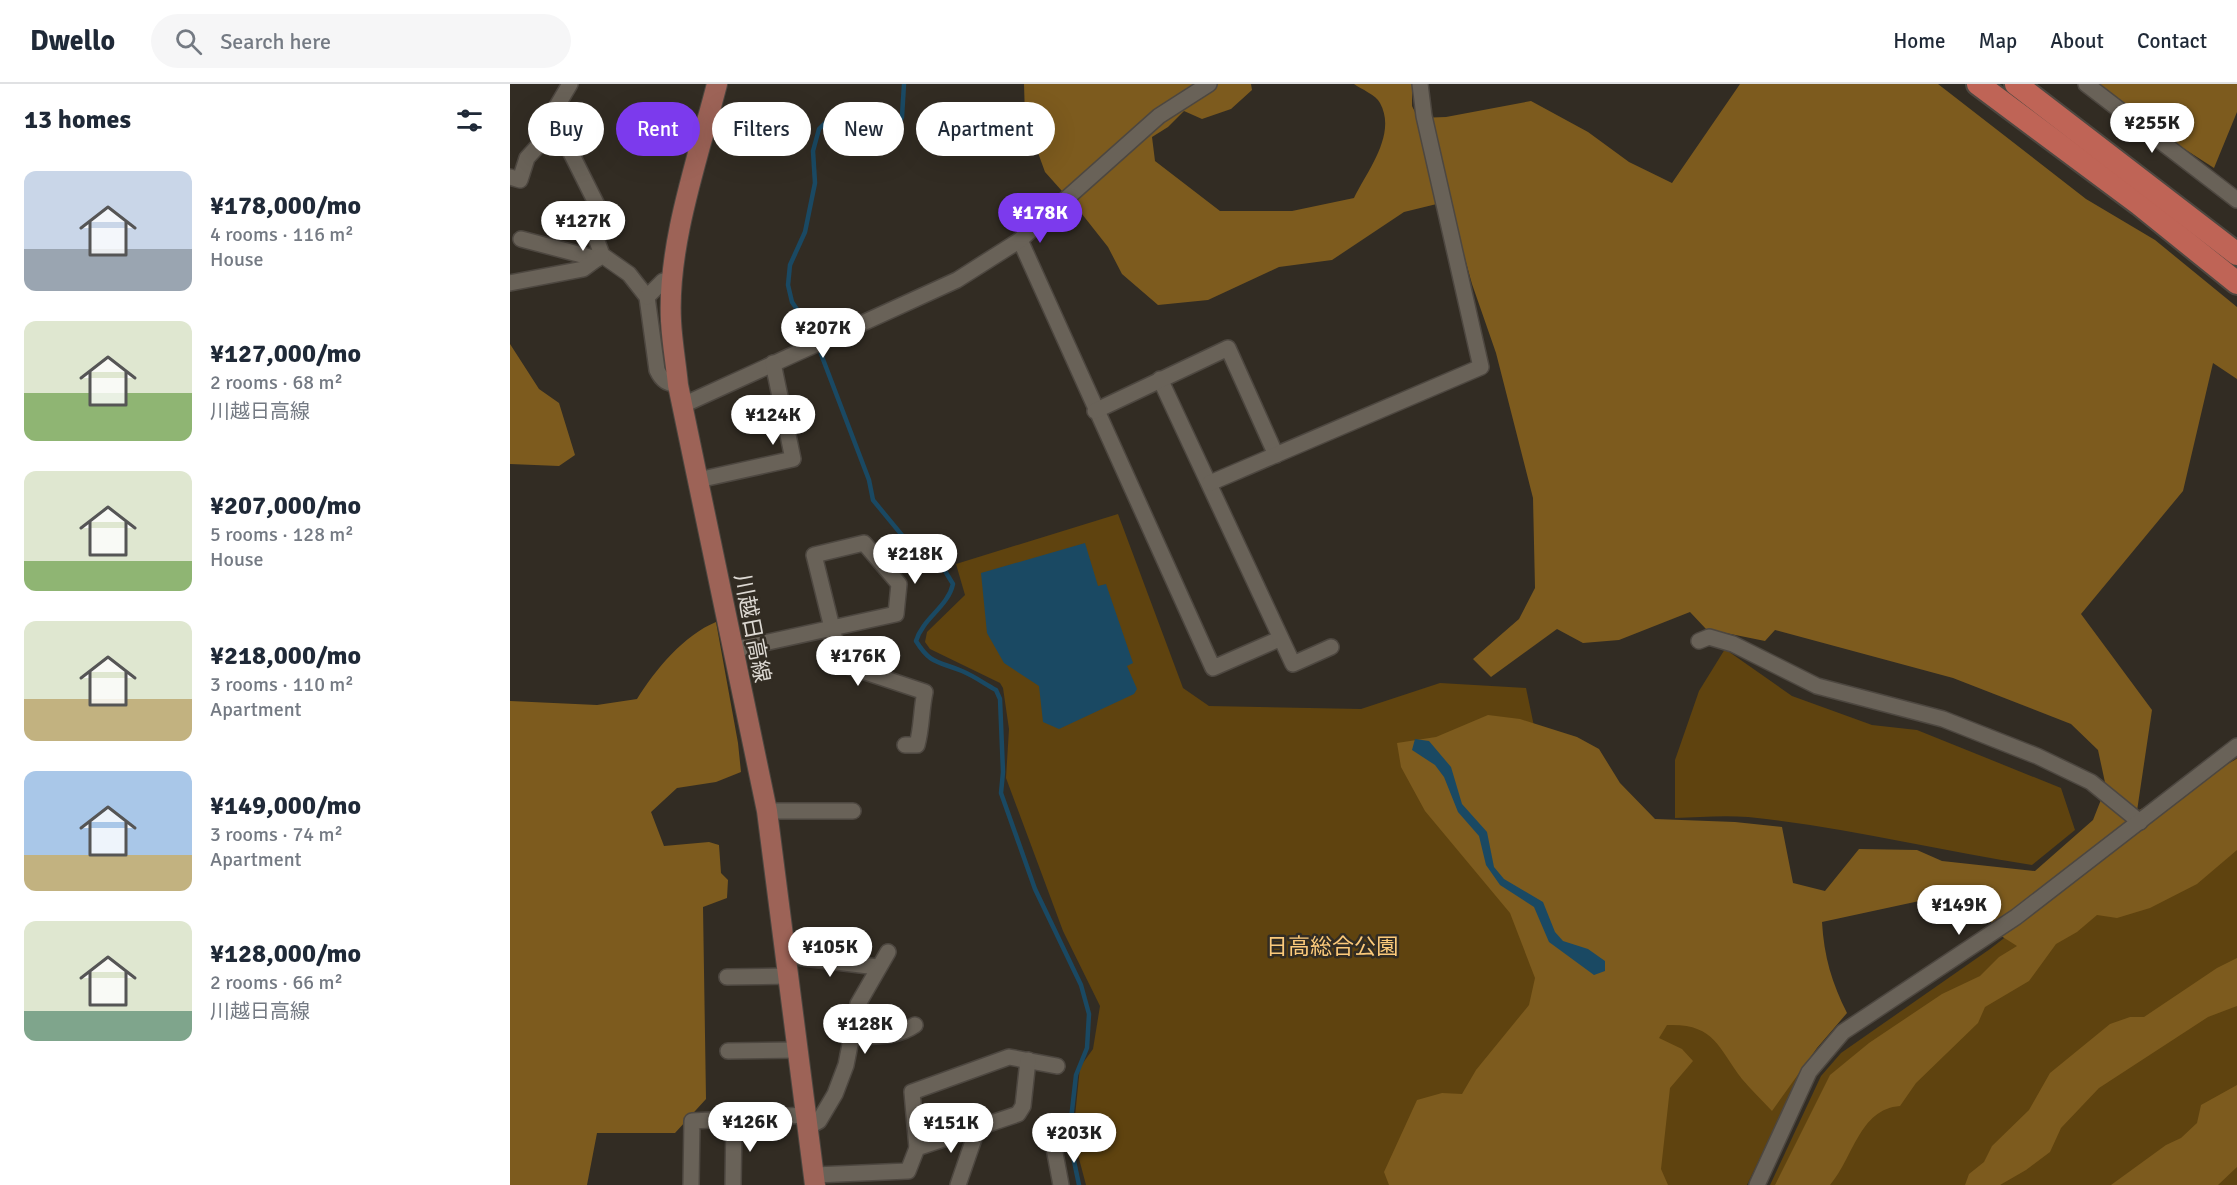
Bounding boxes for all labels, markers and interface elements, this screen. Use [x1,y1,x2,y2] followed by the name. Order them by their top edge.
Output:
[151,14,571,68] search box
[30,24,115,58] text: Dwello
[172,25,205,58] icon: search
[220,28,331,55] text: Search here
[1893,28,1946,54] text: Home
[1979,28,2017,54] text: Map
[2050,28,2104,54] text: About
[2137,28,2207,54] text: Contact
[528,102,604,156] chip: Buy
[616,102,700,156] chip: Rent
[712,102,811,156] chip: Filters
[823,102,904,156] chip: New
[916,102,1055,156] chip: Apartment
[2110,103,2194,154] pin: ¥255K
[24,104,131,136] text: 13 homes
[453,104,486,137] icon: filters
[2124,110,2180,135] text: ¥255K
[210,190,361,222] text: ¥178,000/mo
[998,193,1082,244] pin: ¥178K
[72,195,144,267] icon: home
[1012,200,1068,225] text: ¥178K
[541,201,625,252] pin: ¥127K
[555,208,611,233] text: ¥127K
[210,222,354,247] text: 4 rooms · 116 m²
[210,247,264,272] text: House
[781,308,865,359] pin: ¥207K
[795,315,851,340] text: ¥207K
[210,338,361,370] text: ¥127,000/mo
[72,345,144,417] icon: home
[210,370,343,395] text: 2 rooms · 68 m²
[731,395,815,446] pin: ¥124K
[210,399,310,424] text: 川越日高線
[745,402,801,427] text: ¥124K
[210,490,361,522] text: ¥207,000/mo
[72,495,144,567] icon: home
[210,522,354,547] text: 5 rooms · 128 m²
[873,534,957,585] pin: ¥218K
[887,541,943,566] text: ¥218K
[210,547,264,572] text: House
[729,572,776,685] street label: 川越日高線
[816,636,900,687] pin: ¥176K
[210,640,361,672] text: ¥218,000/mo
[830,643,886,668] text: ¥176K
[72,645,144,717] icon: home
[210,672,354,697] text: 3 rooms · 110 m²
[210,697,302,722] text: Apartment
[210,790,361,822] text: ¥149,000/mo
[72,795,144,867] icon: home
[210,822,343,847] text: 3 rooms · 74 m²
[210,847,302,872] text: Apartment
[1917,885,2001,936] pin: ¥149K
[1931,892,1987,917] text: ¥149K
[788,927,872,978] pin: ¥105K
[1266,933,1398,960] park label: 日高総合公園
[802,934,858,959] text: ¥105K
[210,938,361,970] text: ¥128,000/mo
[72,945,144,1017] icon: home
[210,970,343,995] text: 2 rooms · 66 m²
[210,999,310,1024] text: 川越日高線
[823,1004,907,1055] pin: ¥128K
[837,1011,893,1036] text: ¥128K
[708,1102,792,1153] pin: ¥126K
[909,1103,993,1154] pin: ¥151K
[722,1109,778,1134] text: ¥126K
[923,1110,979,1135] text: ¥151K
[1032,1113,1116,1164] pin: ¥203K
[1046,1120,1102,1145] text: ¥203K

